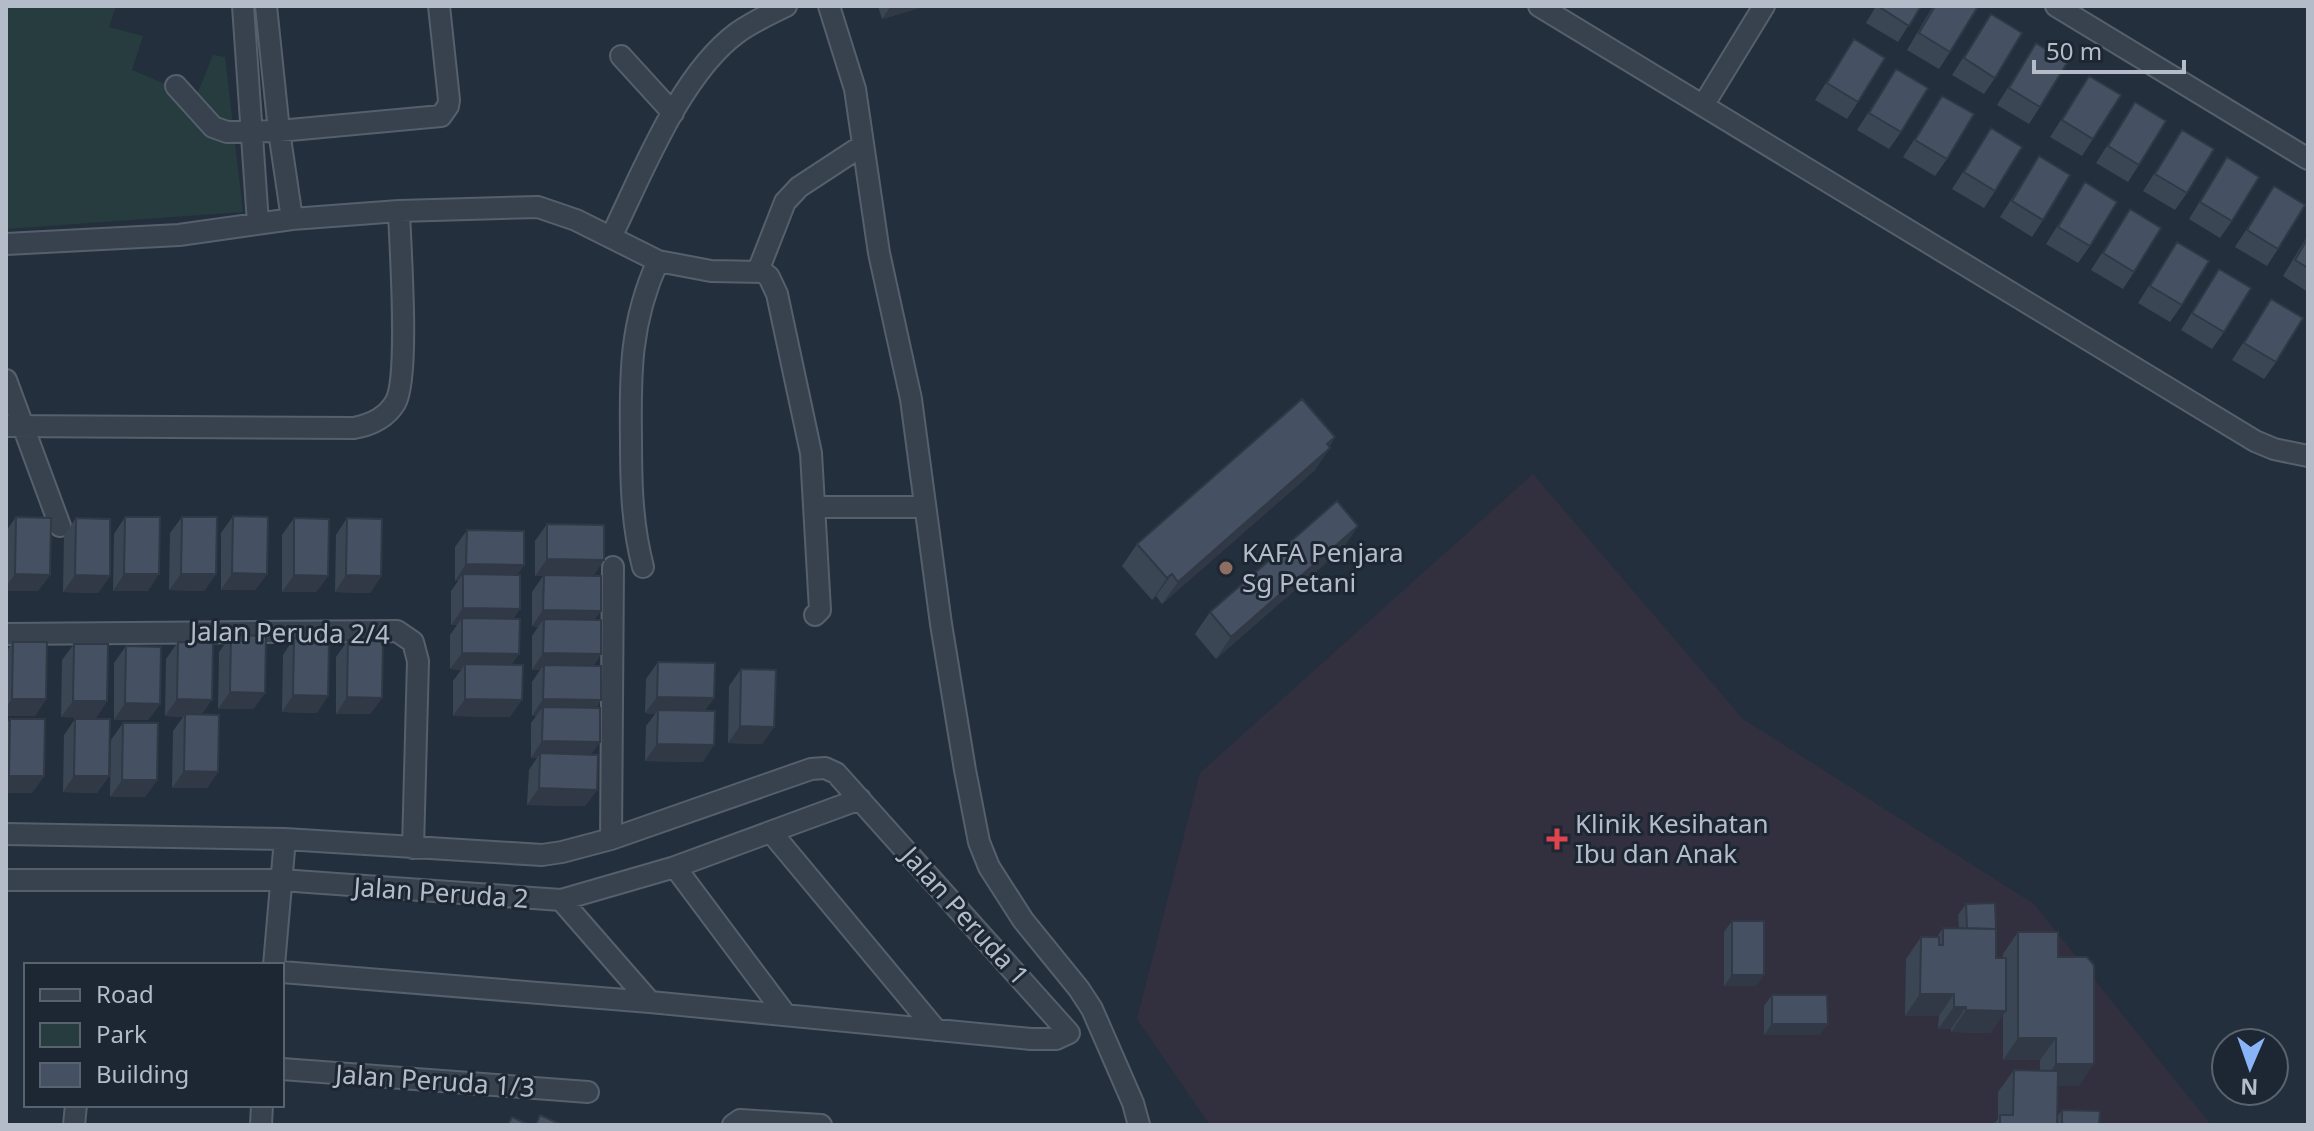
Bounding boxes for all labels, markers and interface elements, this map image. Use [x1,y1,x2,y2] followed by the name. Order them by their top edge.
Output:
[2034,24,2184,74] scale bar
[2046,34,2102,67] text: 50 m
[1242,534,1404,600] place label: KAFA Penjara Sg Petani
[1217,559,1235,577] marker: KAFA Penjara Sg Petani
[187,612,390,652] street label: Jalan Peruda 2/4
[1575,805,1769,871] place label: Klinik Kesihatan Ibu dan Anak
[1546,828,1568,850] marker: Klinik Kesihatan Ibu dan Anak
[892,836,1038,992] street label: Jalan Peruda 1
[349,868,530,916] street label: Jalan Peruda 2
[24,963,284,1107] legend
[96,977,154,1010] text: Road
[96,1017,147,1050] text: Park
[2210,1027,2290,1107] north arrow
[331,1055,536,1105] street label: Jalan Peruda 1/3
[96,1057,189,1090] text: Building
[2240,1073,2259,1103] text: N

